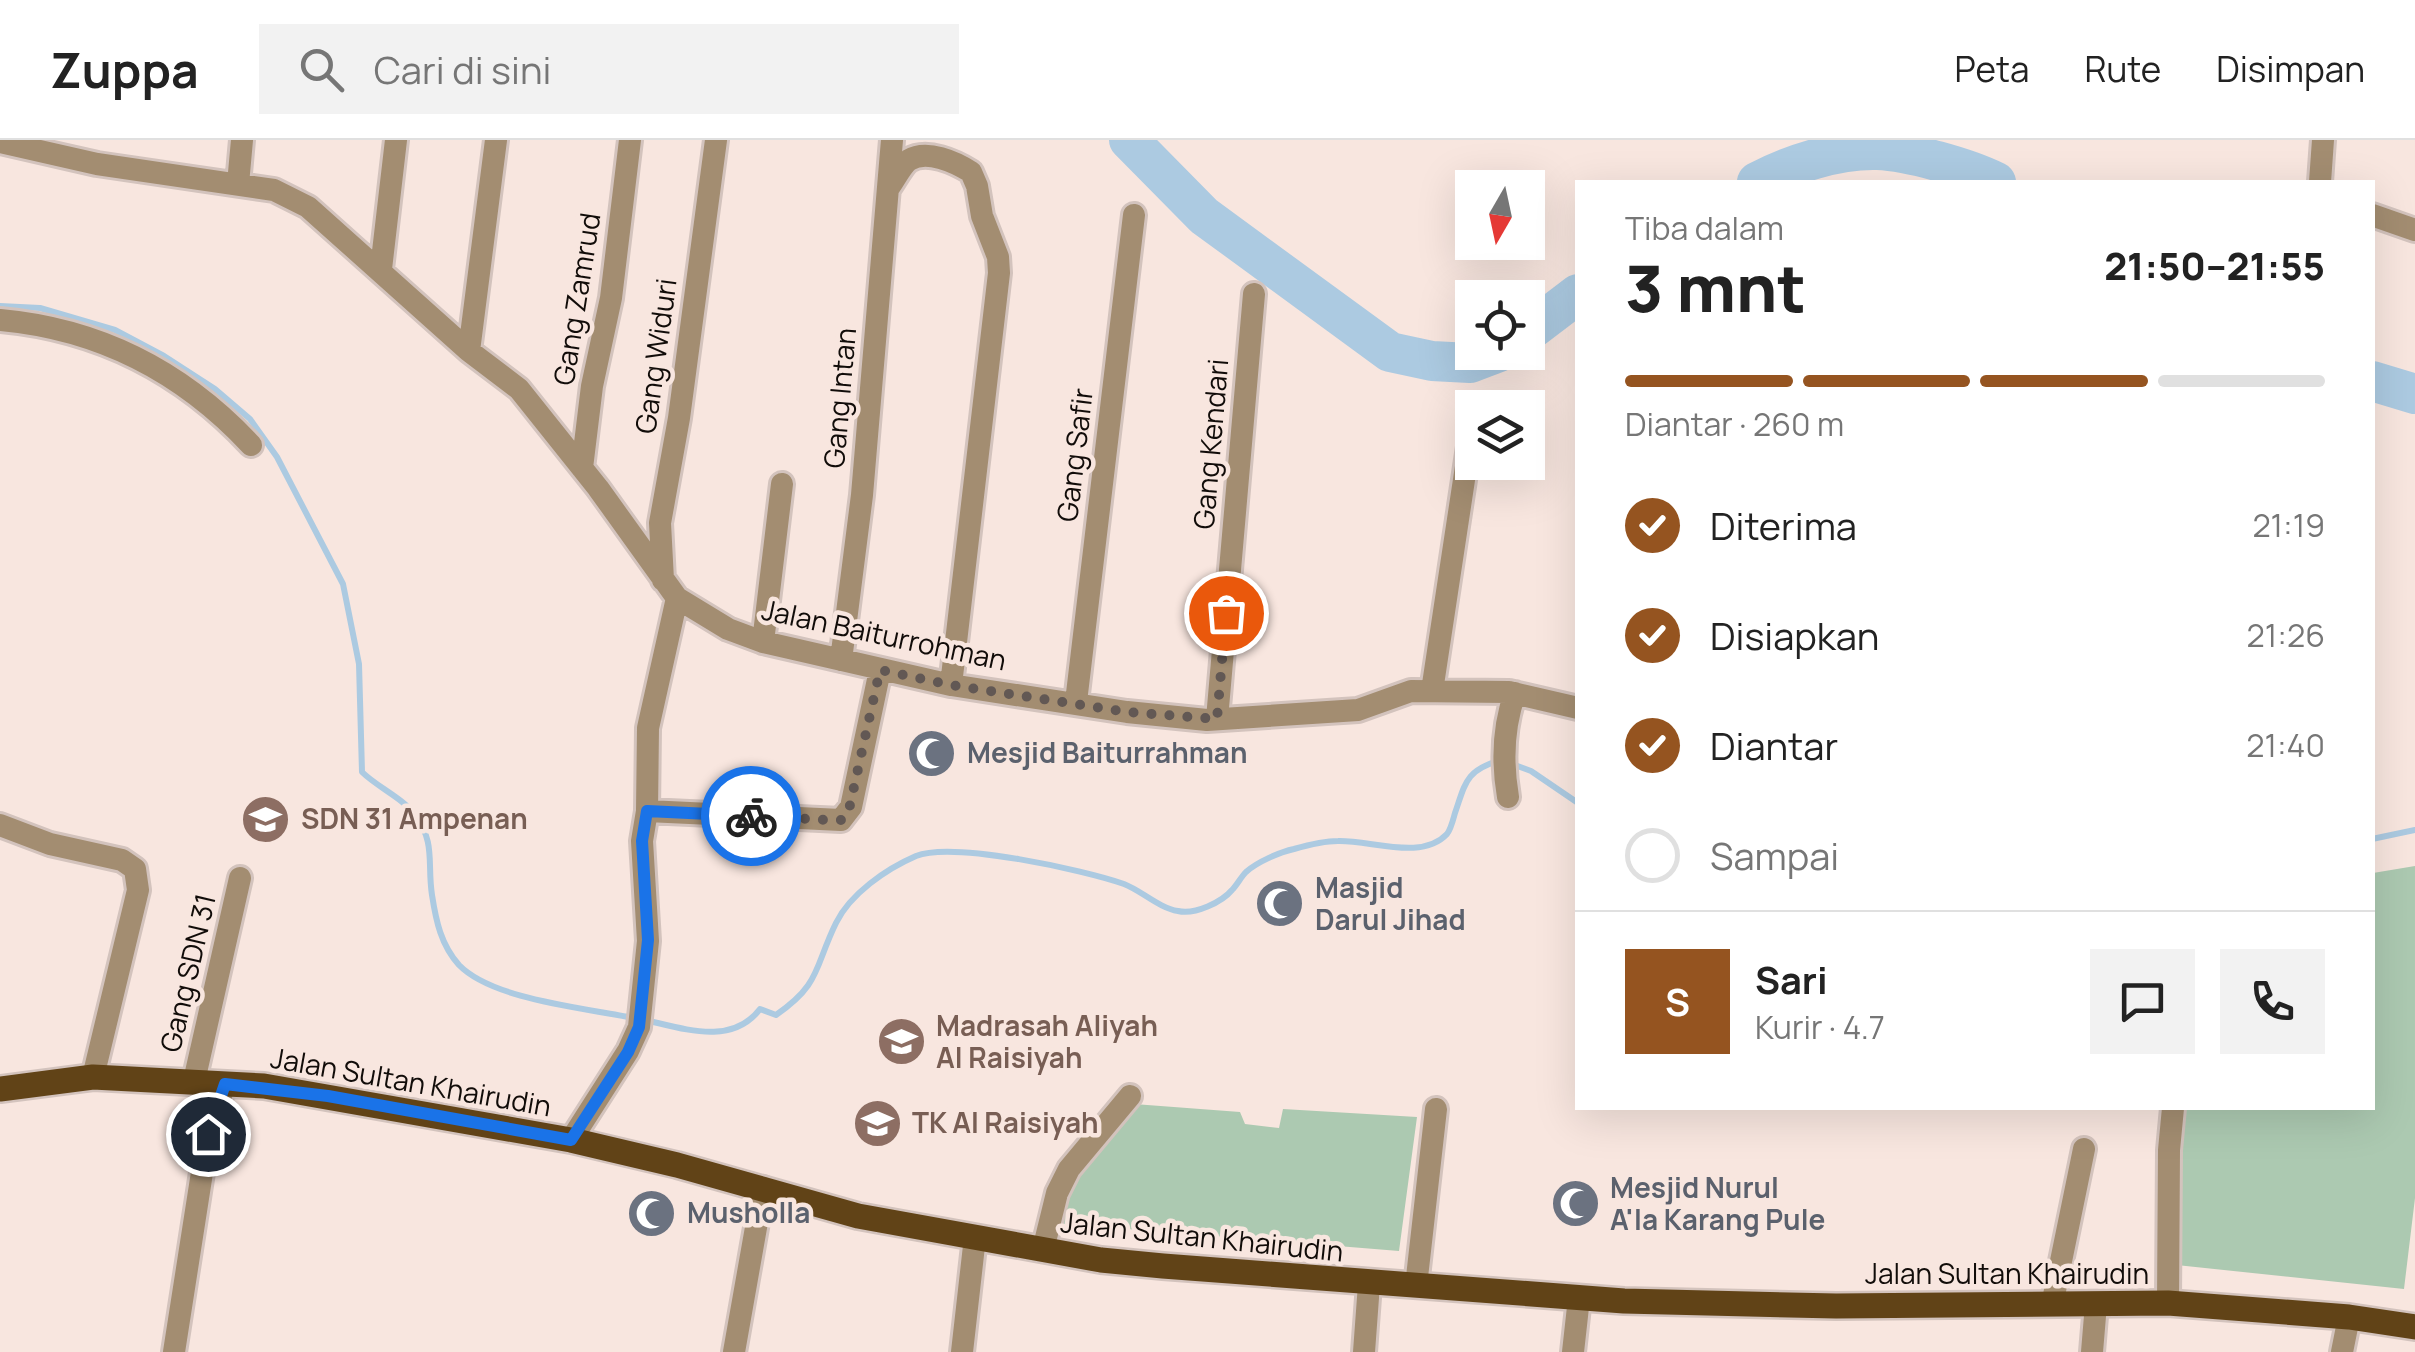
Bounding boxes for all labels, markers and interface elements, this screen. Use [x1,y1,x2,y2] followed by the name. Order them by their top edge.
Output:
[259,24,959,114] search box
[50,37,199,102] text: Zuppa
[294,42,349,97] icon: search
[374,43,551,95] text: Cari di sini
[1955,45,2030,93] text: Peta
[2085,45,2161,93] text: Rute
[2216,45,2365,93] text: Disimpan
[1455,170,1545,260] north arrow
[1455,170,1545,480] map controls
[1625,206,1784,250] text: Tiba dalam
[544,210,608,388] street label: Gang Zamrud
[2104,239,2325,291] text: 21:50–21:55
[1625,243,1806,332] text: 3 mnt
[625,276,685,436] street label: Gang Widuri
[1455,280,1545,370] button: locate
[814,326,864,470] street label: Gang Intan
[1184,357,1236,531] street label: Gang Kendari
[1047,386,1101,524] street label: Gang Safir
[1455,390,1545,480] button: layers
[1625,402,1844,446] text: Diantar · 260 m
[1625,498,1680,553] icon: check
[1710,499,1857,551] text: Diterima
[2252,503,2325,547] text: 21:19
[1184,571,1269,656] pin
[1199,586,1254,641] icon: bag
[758,590,1010,678] street label: Jalan Baiturrohman
[1625,608,1680,663] icon: check
[1710,609,1879,661] text: Disiapkan
[2247,613,2325,657] text: 21:26
[1625,718,1680,773] icon: check
[1710,719,1838,771] text: Diantar
[2246,723,2325,767] text: 21:40
[906,727,958,779] mosque icon: Mesjid Baiturrahman
[967,733,1248,771] place label: Mesjid Baiturrahman
[701,766,801,866] courier
[724,789,779,844] icon: bike
[240,793,292,845] school or university icon: SDN 31 Ampenan
[301,799,528,837] place label: SDN 31 Ampenan
[1710,829,1839,881] text: Sampai
[1315,868,1466,938] place label: Masjid Darul Jihad
[1254,878,1306,930] mosque icon: Masjid Darul Jihad
[150,890,224,1056] street label: Gang SDN 31
[2090,949,2195,1054] button: chat
[2220,949,2325,1054] button: phone
[1755,953,1828,1005] text: Sari
[1665,975,1690,1027] text: S
[1755,1005,1885,1049] text: Kurir · 4.7
[936,1006,1158,1076] place label: Madrasah Aliyah Al Raisiyah
[875,1016,927,1068] school or university icon: Madrasah Aliyah Al Raisiyah
[268,1038,554,1124] street label: Jalan Sultan Khairudin
[166,1092,251,1177] pin
[851,1097,903,1149] school or university icon: TK Al Raisiyah
[912,1103,1099,1141] place label: TK Al Raisiyah
[181,1107,236,1162] icon: home
[1610,1168,1825,1238] place label: Mesjid Nurul A'la Karang Pule
[1549,1178,1601,1230] mosque icon: Mesjid Nurul A'la Karang Pule
[626,1187,678,1239] mosque icon: Musholla
[687,1193,810,1231] place label: Musholla
[1059,1202,1345,1270] street label: Jalan Sultan Khairudin
[1865,1254,2149,1292] street label: Jalan Sultan Khairudin

